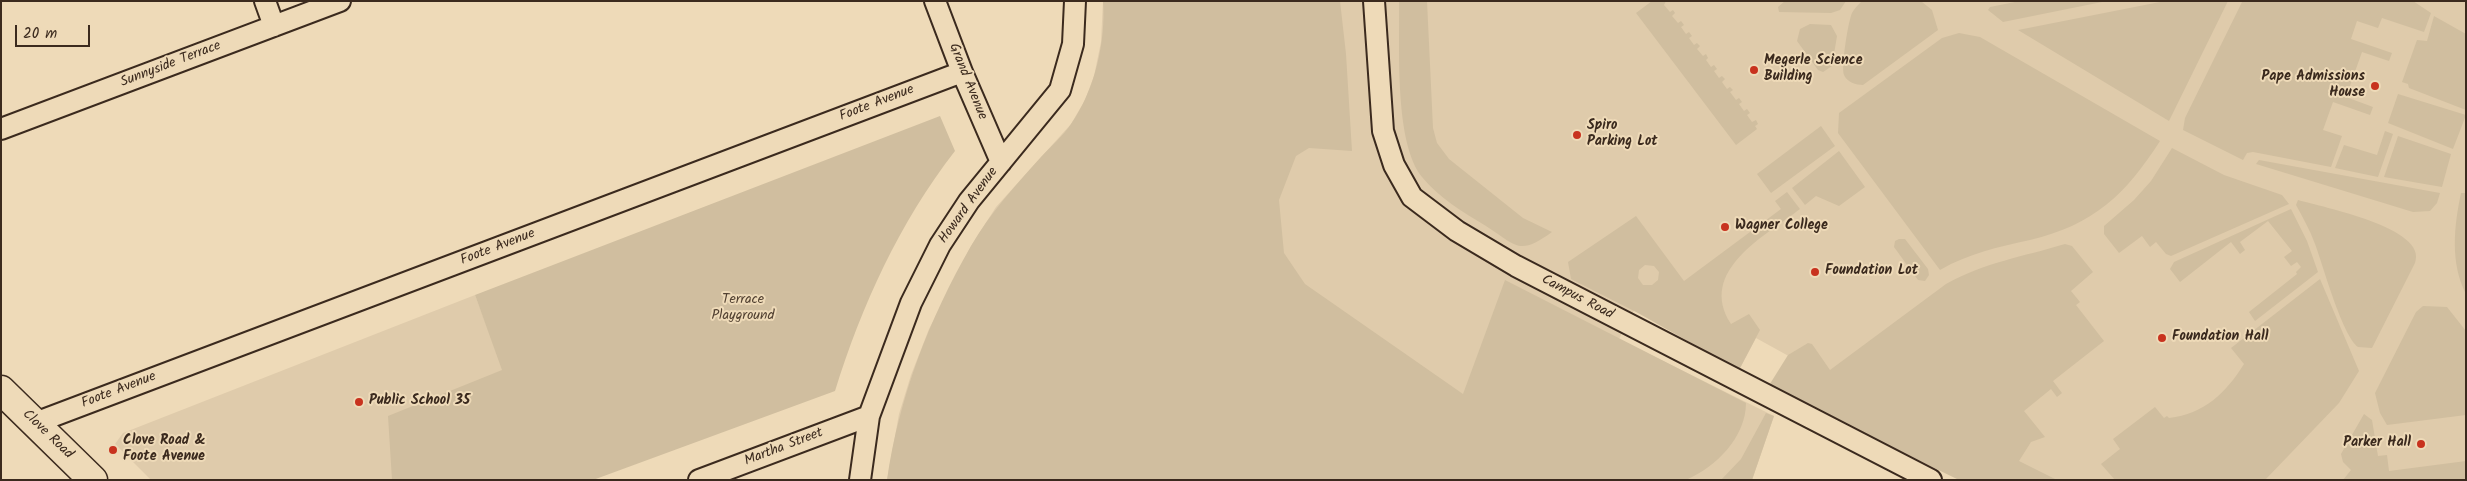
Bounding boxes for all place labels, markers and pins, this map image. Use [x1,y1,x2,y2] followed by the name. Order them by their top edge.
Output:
[1764,54,1862,86] place label: Megerle Science Building
[1748,64,1760,76] marker: Megerle Science Building
[2262,70,2365,102] place label: Pape Admissions House
[2369,80,2381,92] marker: Pape Admissions House
[1587,119,1658,152] place label: Spiro Parking Lot
[1571,129,1583,141] marker: Spiro Parking Lot
[1735,219,1828,235] place label: Wagner College
[1719,221,1731,233] marker: Wagner College
[1825,264,1918,280] place label: Foundation Lot
[1809,266,1821,278] marker: Foundation Lot
[2172,330,2268,346] place label: Foundation Hall
[2156,332,2168,344] marker: Foundation Hall
[369,394,470,410] place label: Public School 35
[353,396,365,408] marker: Public School 35
[123,434,206,467] place label: Clove Road & Foote Avenue
[2343,436,2411,452] place label: Parker Hall
[2415,438,2427,450] marker: Parker Hall
[107,444,119,456] marker: Clove Road & Foote Avenue

